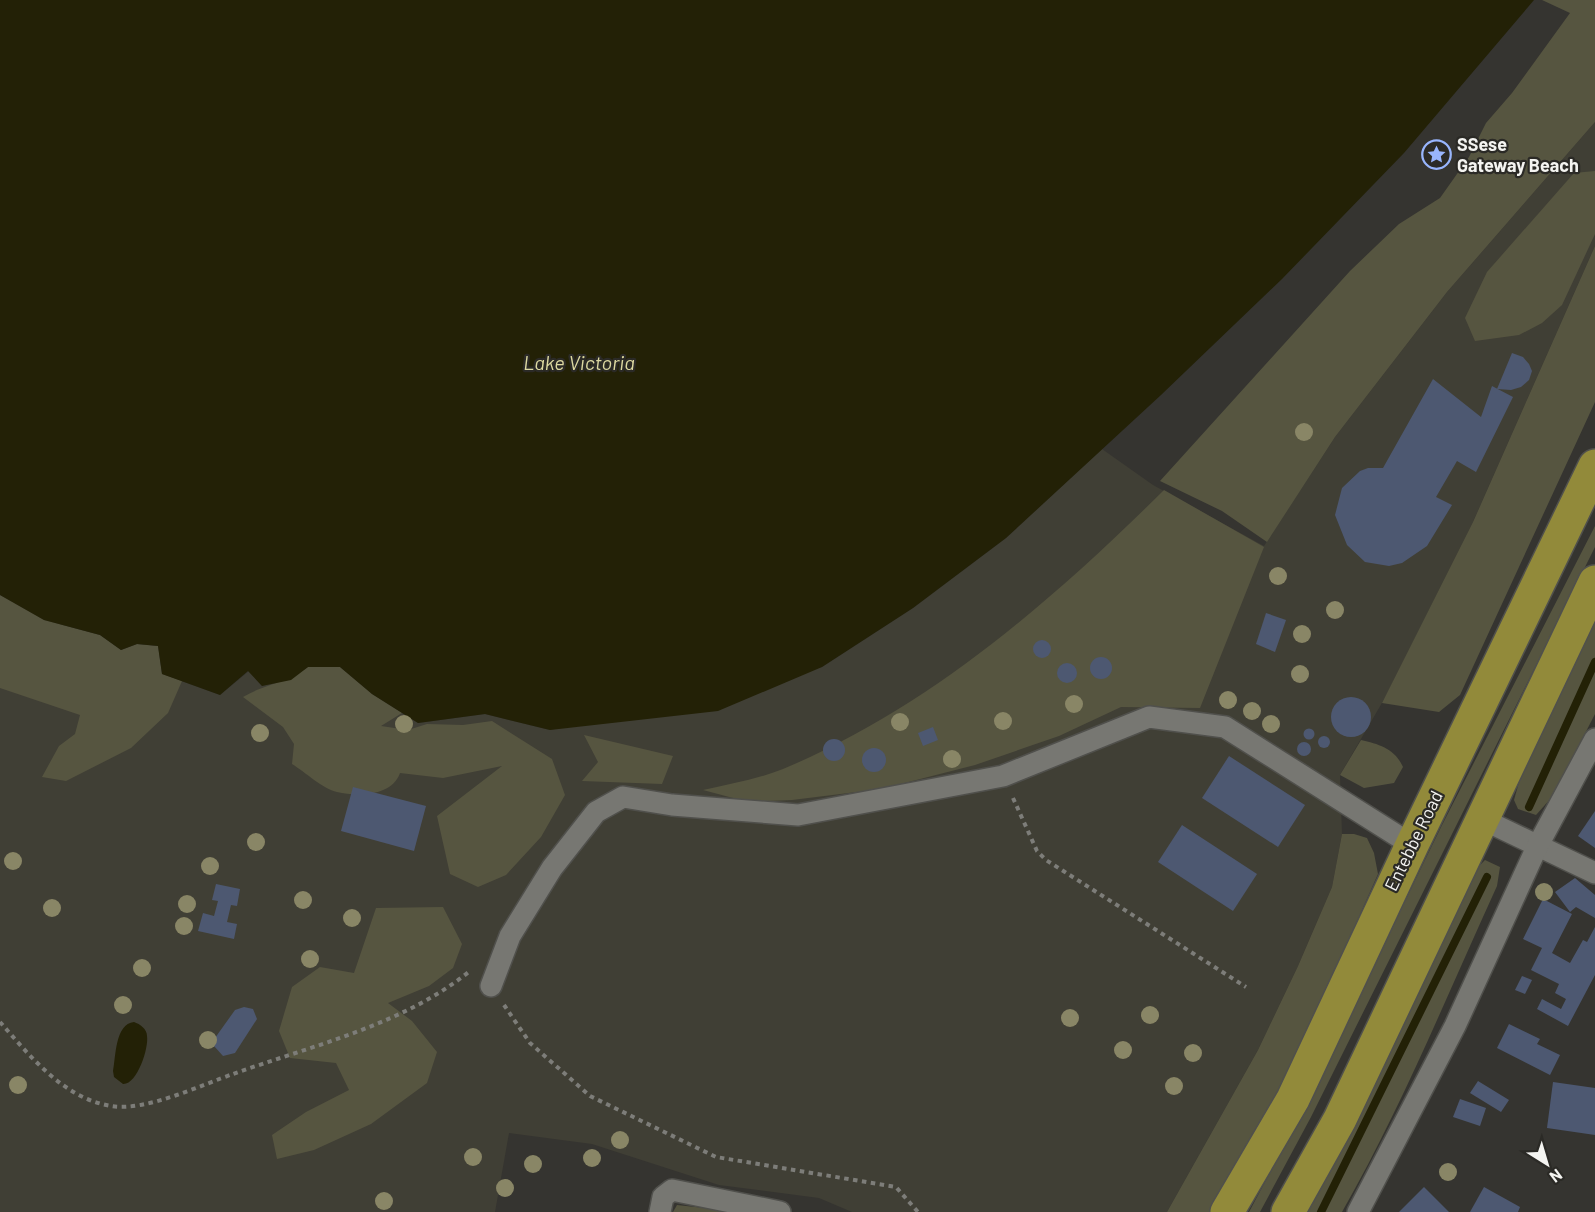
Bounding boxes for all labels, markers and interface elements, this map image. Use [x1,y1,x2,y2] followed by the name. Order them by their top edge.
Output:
[1457,133,1579,176] place label: SSese Gateway Beach
[1420,139,1452,171] place icon: SSese Gateway Beach
[523,350,635,374] water label: Lake Victoria
[1379,787,1447,894] street label: Entebbe Road
[1517,1134,1577,1194] north arrow
[1546,1166,1566,1187] text: N

